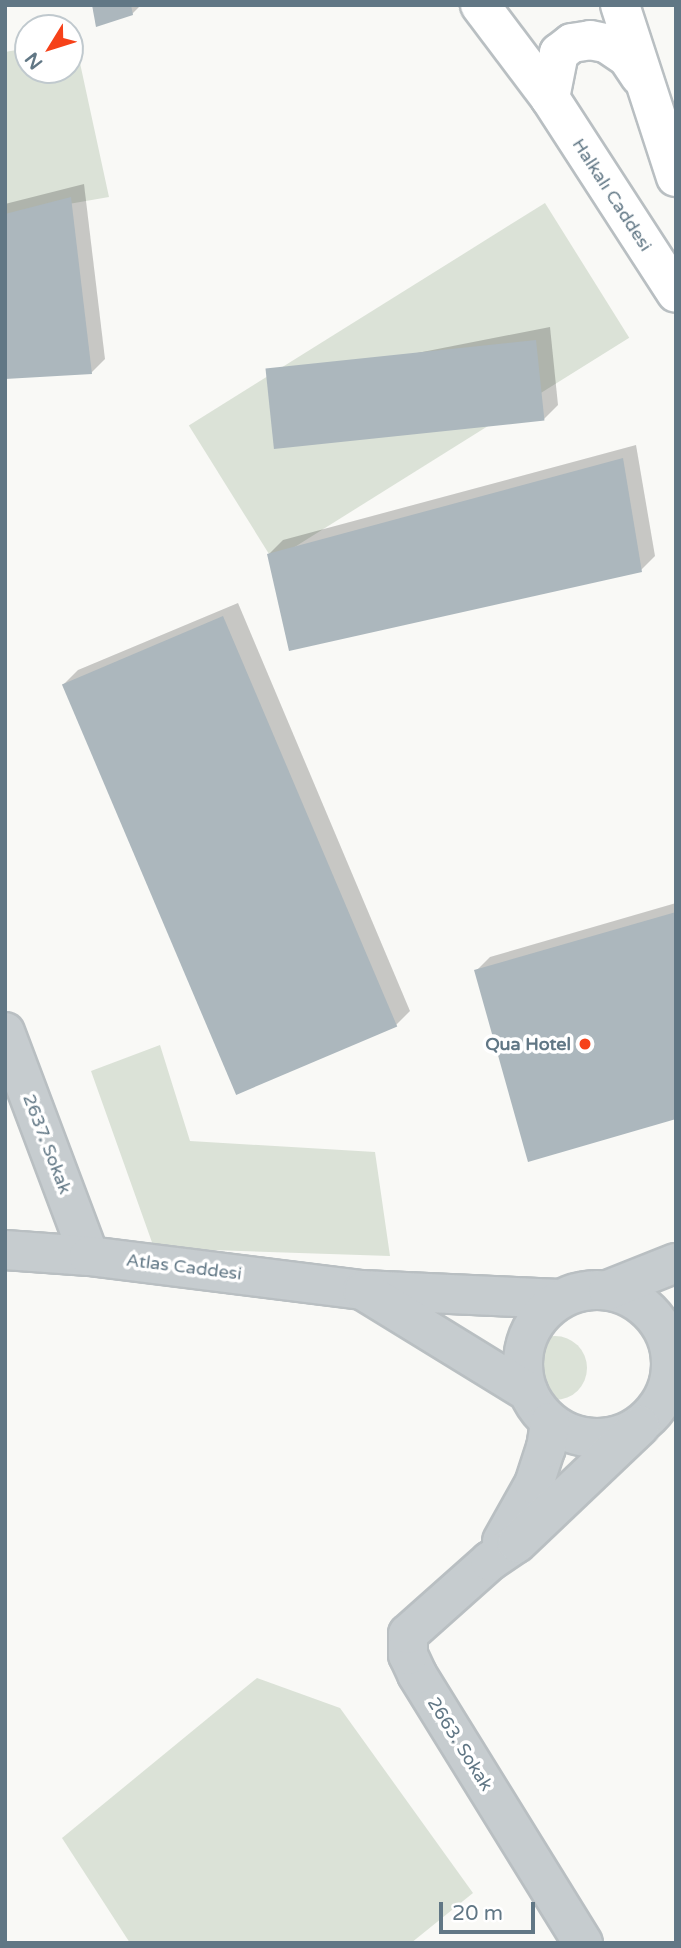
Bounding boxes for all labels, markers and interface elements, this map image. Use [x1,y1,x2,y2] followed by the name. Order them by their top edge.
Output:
[14,14,84,84] north arrow
[21,48,47,73] text: N
[567,135,657,255] street label: Halkalı Caddesi
[485,1033,571,1055] place label: Qua Hotel
[577,1036,593,1052] marker: Qua Hotel
[18,1091,76,1197] street label: 2637. Sokak
[125,1249,243,1285] street label: Atlas Caddesi
[423,1693,497,1795] street label: 2663. Sokak
[443,1888,539,1932] scale bar
[452,1901,503,1926] text: 20 m

